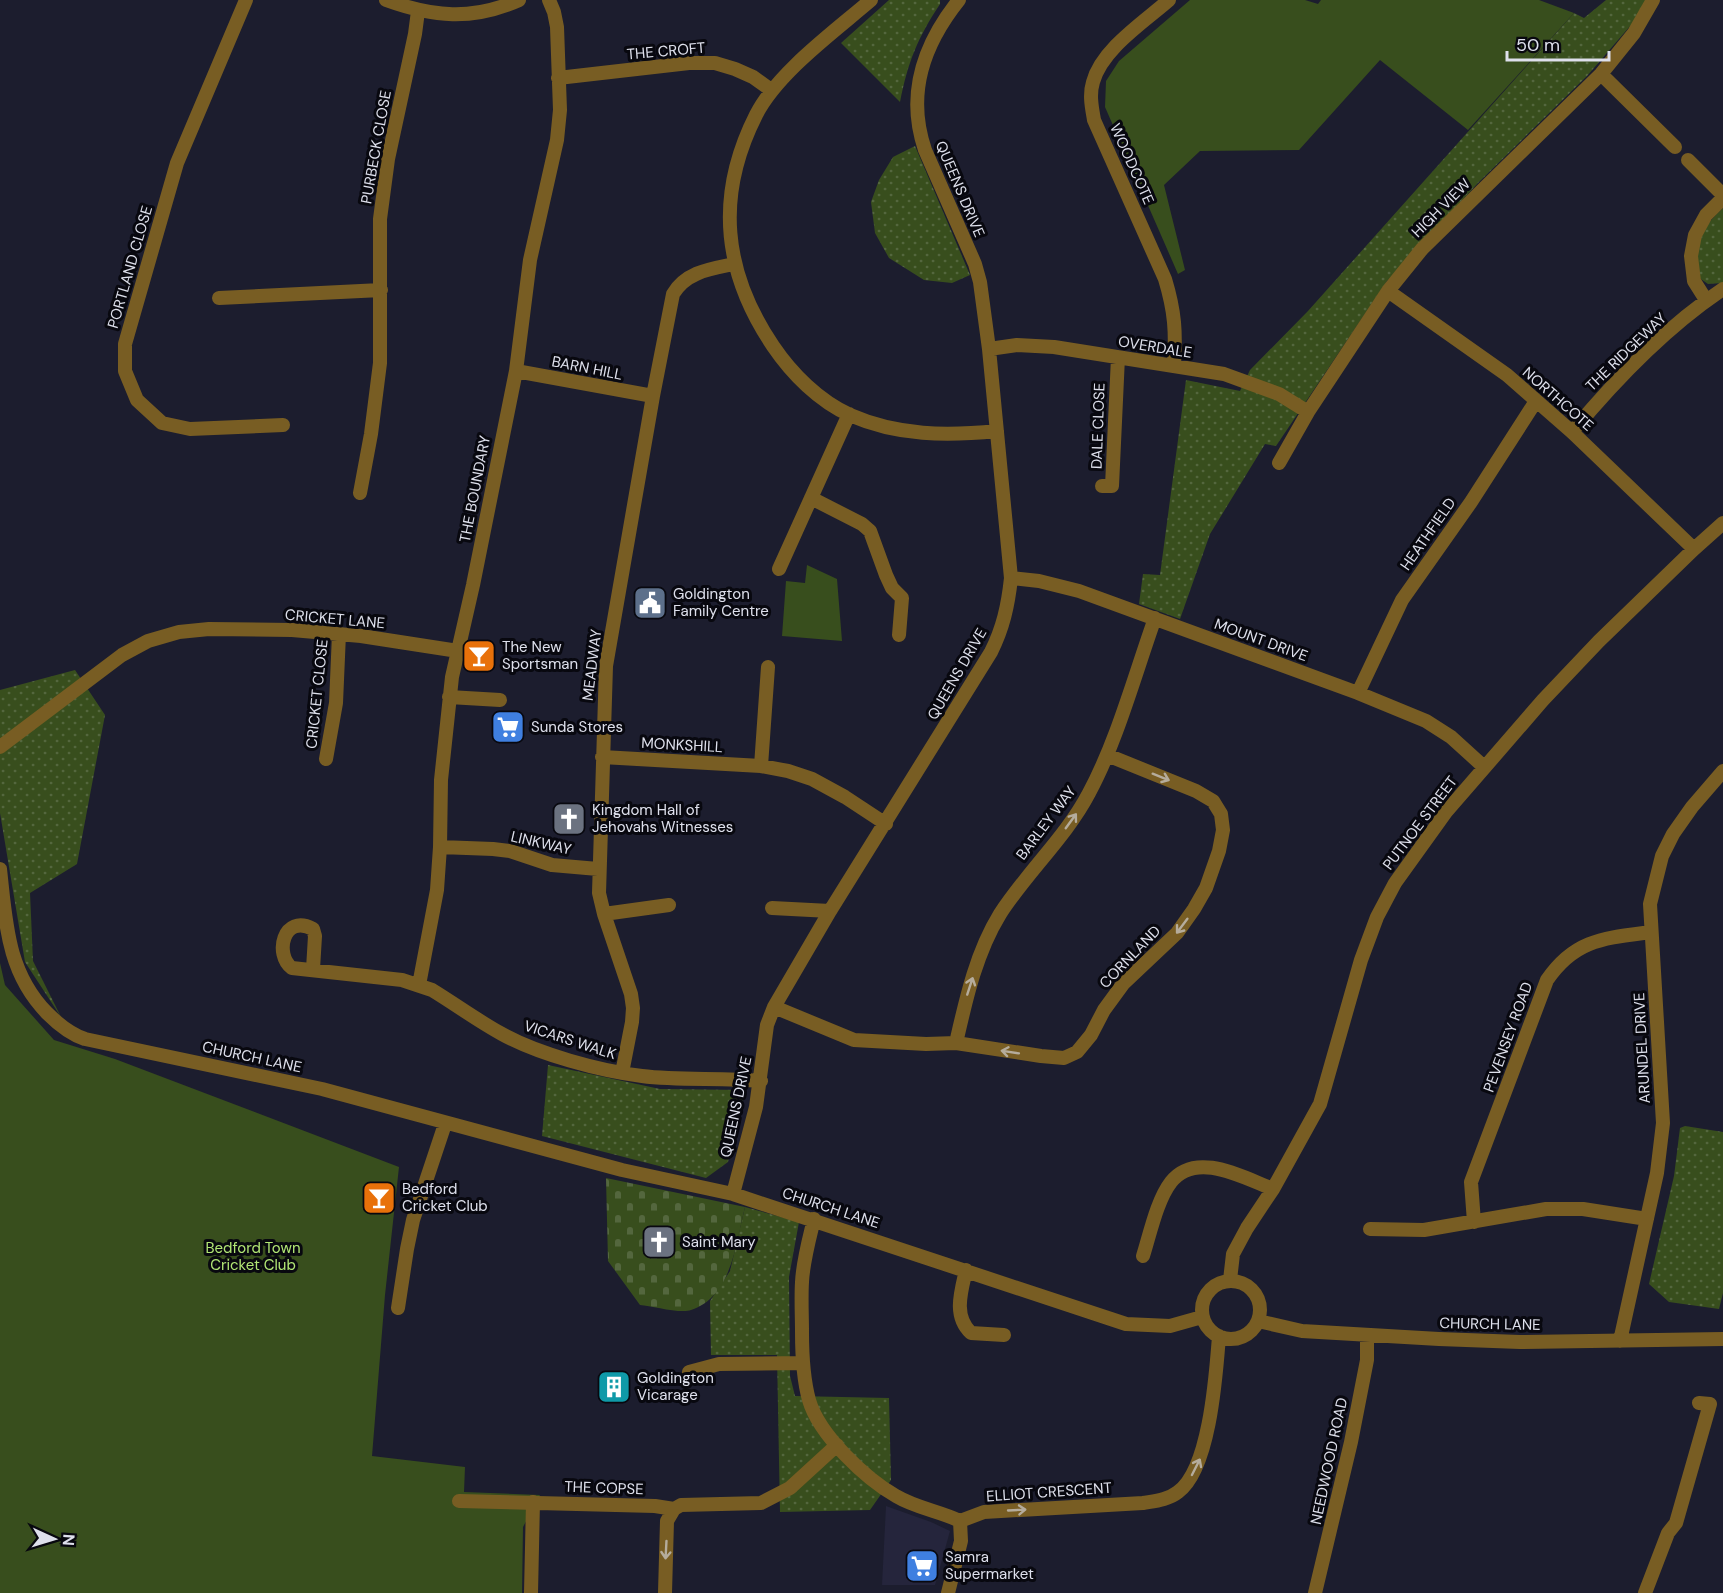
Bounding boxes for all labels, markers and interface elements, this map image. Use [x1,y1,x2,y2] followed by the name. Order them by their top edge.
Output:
[1507,24,1609,62] scale bar
[1516,33,1560,57] text: 50 m
[626,38,706,64] street label: THE CROFT
[356,89,396,205] street label: PURBECK CLOSE
[1105,120,1159,208] street label: WOODCOTE
[931,138,989,240] street label: QUEENS DRIVE
[1407,174,1475,242] street label: HIGH VIEW
[103,203,157,331] street label: PORTLAND CLOSE
[1581,308,1671,396] street label: THE RIDGEWAY
[1117,331,1193,363] street label: OVERDALE
[550,351,624,385] street label: BARN HILL
[1518,363,1598,435] street label: NORTHCOTE
[1086,382,1110,470] street label: DALE CLOSE
[455,433,495,544] street label: THE BOUNDARY
[1396,494,1460,574] street label: HEATHFIELD
[673,584,769,621] place label: Goldington Family Centre
[632,585,668,621] public building icon: Goldington Family Centre
[284,605,386,633] street label: CRICKET LANE
[1211,614,1311,666] street label: MOUNT DRIVE
[923,625,991,723] street label: QUEENS DRIVE
[578,628,606,702] street label: MEADWAY
[502,637,578,674] place label: The New Sportsman
[301,638,333,750] street label: CRICKET CLOSE
[461,638,497,674] bar icon: The New Sportsman
[490,709,526,745] supermarket icon: Sunda Stores
[531,717,623,737] place label: Sunda Stores
[641,733,723,757] street label: MONKSHILL
[1151,772,1170,783] one-way arrow
[1378,772,1462,874] street label: PUTNOE STREET
[1012,782,1081,864] street label: BARLEY WAY
[592,800,733,837] place label: Kingdom Hall of Jehovahs Witnesses
[551,801,587,837] church icon: Kingdom Hall of Jehovahs Witnesses
[1065,814,1077,830] one-way arrow
[509,826,574,860] street label: LINKWAY
[1175,918,1188,934] one-way arrow
[1095,921,1165,993] street label: CORNLAND
[965,977,976,996] one-way arrow
[1479,979,1537,1095] street label: PEVENSEY ROAD
[1629,992,1655,1104] street label: ARUNDEL DRIVE
[521,1016,619,1064] street label: VICARS WALK
[200,1037,304,1077] street label: CHURCH LANE
[1001,1046,1020,1057] one-way arrow
[716,1055,756,1159] street label: QUEENS DRIVE
[402,1179,488,1216] place label: Bedford Cricket Club
[361,1180,397,1216] bar icon: Bedford Cricket Club
[780,1183,882,1233] street label: CHURCH LANE
[641,1224,677,1260] church icon: Saint Mary
[682,1232,756,1252] place label: Saint Mary
[205,1238,301,1275] park label: Bedford Town Cricket Club
[1439,1313,1541,1335] street label: CHURCH LANE
[637,1368,714,1405] place label: Goldington Vicarage
[596,1369,632,1405] building icon: Goldington Vicarage
[1306,1396,1352,1526] street label: NEEDWOOD ROAD
[1190,1458,1202,1476] one-way arrow
[564,1477,644,1499] street label: THE COPSE
[985,1478,1113,1506] street label: ELLIOT CRESCENT
[1006,1504,1026,1515] one-way arrow
[24,1509,84,1569] north arrow
[58,1533,79,1547] text: N
[660,1540,671,1560] one-way arrow
[945,1547,1034,1584] place label: Samra Supermarket
[904,1548,940,1584] supermarket icon: Samra Supermarket

